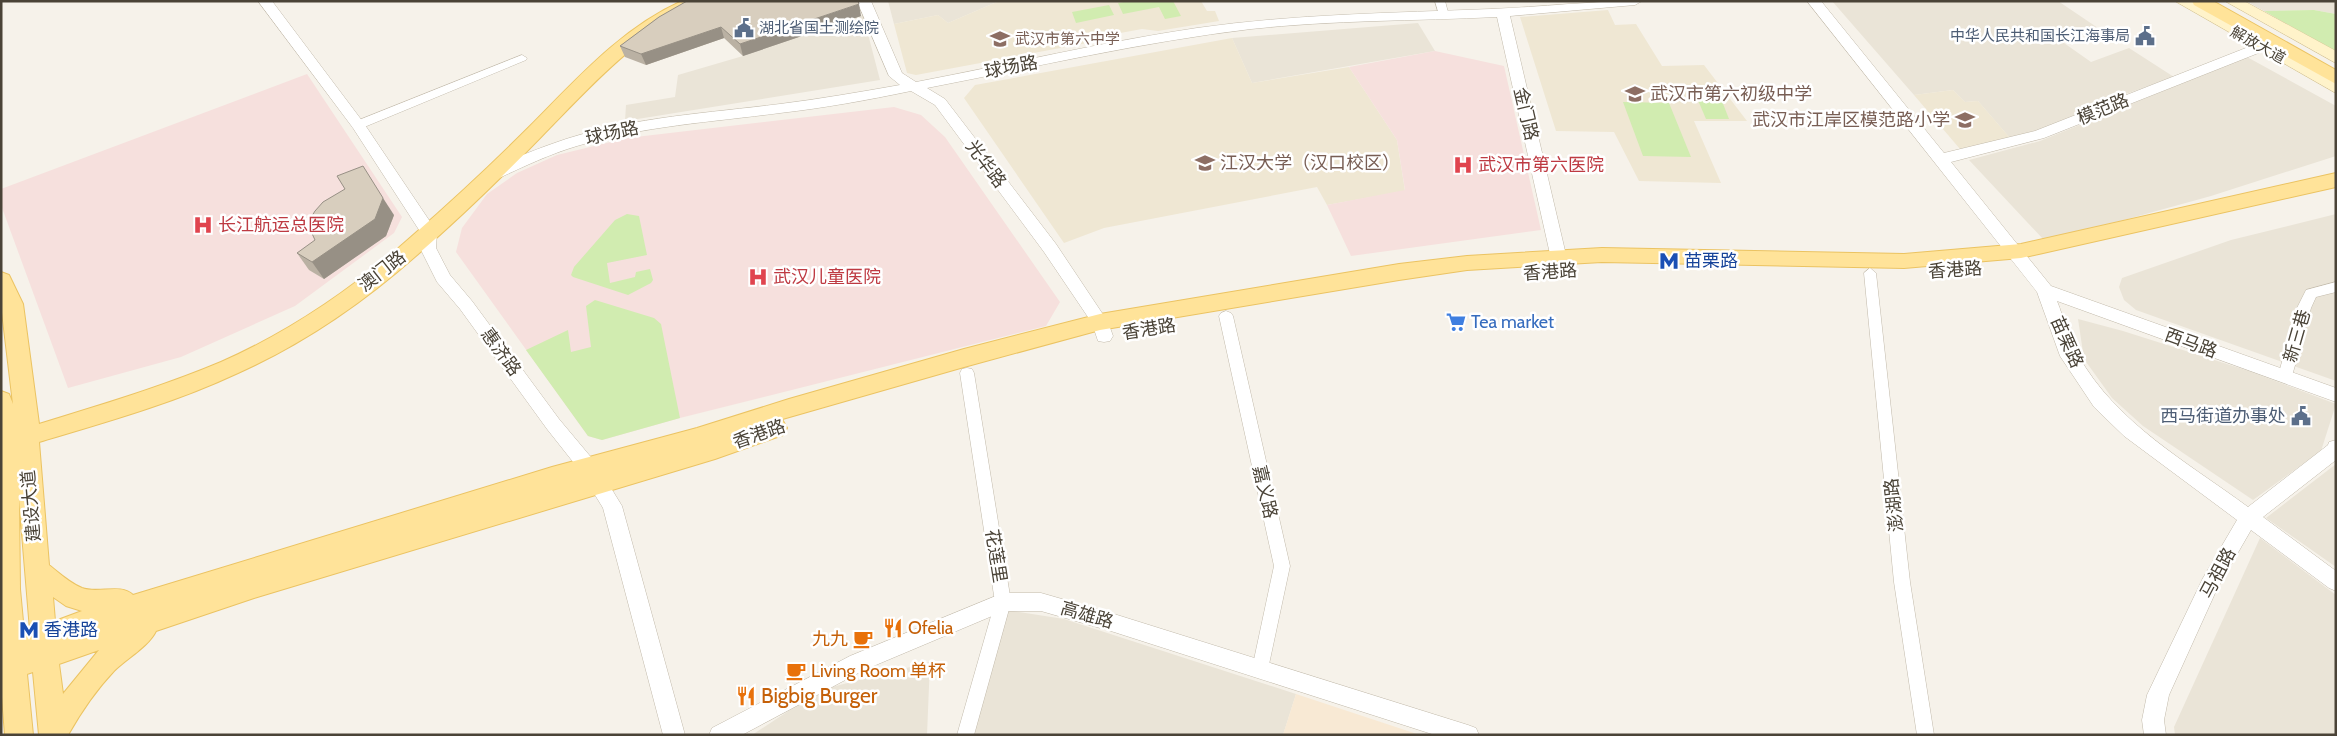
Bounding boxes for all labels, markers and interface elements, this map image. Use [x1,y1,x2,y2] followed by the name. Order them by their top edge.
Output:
[733,17,755,39] public building icon: 湖北省国土测绘院
[759,19,879,37] place label: 湖北省国土测绘院
[2227,23,2289,67] street label: 解放大道
[2134,25,2156,47] public building icon: 中华人民共和国长江海事局
[1950,27,2130,45] place label: 中华人民共和国长江海事局
[989,28,1011,50] school or university icon: 武汉市第六中学
[1015,30,1120,48] place label: 武汉市第六中学
[982,51,1040,83] street label: 球场路
[1624,83,1646,105] school or university icon: 武汉市第六初级中学
[1650,83,1812,105] place label: 武汉市第六初级中学
[1509,85,1543,143] street label: 金门路
[2074,89,2132,129] street label: 模范路
[1752,109,1950,131] place label: 武汉市江岸区模范路小学
[1954,109,1976,131] school or university icon: 武汉市江岸区模范路小学
[583,117,641,149] street label: 球场路
[961,136,1011,192] street label: 光华路
[1194,152,1216,174] school or university icon: 江汉大学（汉口校区）
[1220,152,1400,174] place label: 江汉大学（汉口校区）
[1452,154,1474,176] hospital icon: 武汉市第六医院
[1478,154,1604,176] place label: 武汉市第六医院
[192,214,214,236] hospital icon: 长江航运总医院
[218,214,344,236] place label: 长江航运总医院
[354,246,410,296] street label: 澳门路
[1658,250,1680,272] metro station icon: 苗栗路
[1684,250,1738,272] place label: 苗栗路
[1927,257,1983,283] street label: 香港路
[1522,259,1578,285] street label: 香港路
[747,266,769,288] hospital icon: 武汉儿童医院
[773,266,881,288] place label: 武汉儿童医院
[2279,307,2315,365] street label: 新三巷
[1445,311,1467,333] supermarket icon: Tea market
[1471,311,1554,333] place label: Tea market
[2046,313,2088,371] street label: 苗栗路
[1121,314,1177,344] street label: 香港路
[2162,323,2220,363] street label: 西马路
[476,324,526,380] street label: 惠济路
[2160,405,2286,427] place label: 西马街道办事处
[2290,405,2312,427] public building icon: 西马街道办事处
[730,415,788,453] street label: 香港路
[1248,463,1282,521] street label: 嘉义路
[17,469,45,543] street label: 建设大道
[1880,477,1908,533] street label: 澎湖路
[981,528,1011,584] street label: 花莲里
[2196,544,2240,602] street label: 马祖路
[1058,597,1116,633] street label: 高雄路
[882,617,904,639] restaurant icon: Ofelia
[908,617,954,639] place label: Ofelia
[18,619,40,641] metro station icon: 香港路
[44,619,98,641] place label: 香港路
[812,628,848,650] place label: 九九
[852,628,874,650] cafe icon: 九九
[785,660,807,682] cafe icon: Living Room 单杯
[811,660,946,682] place label: Living Room 单杯
[761,683,878,708] place label: Bigbig Burger
[735,685,757,707] restaurant icon: Bigbig Burger

